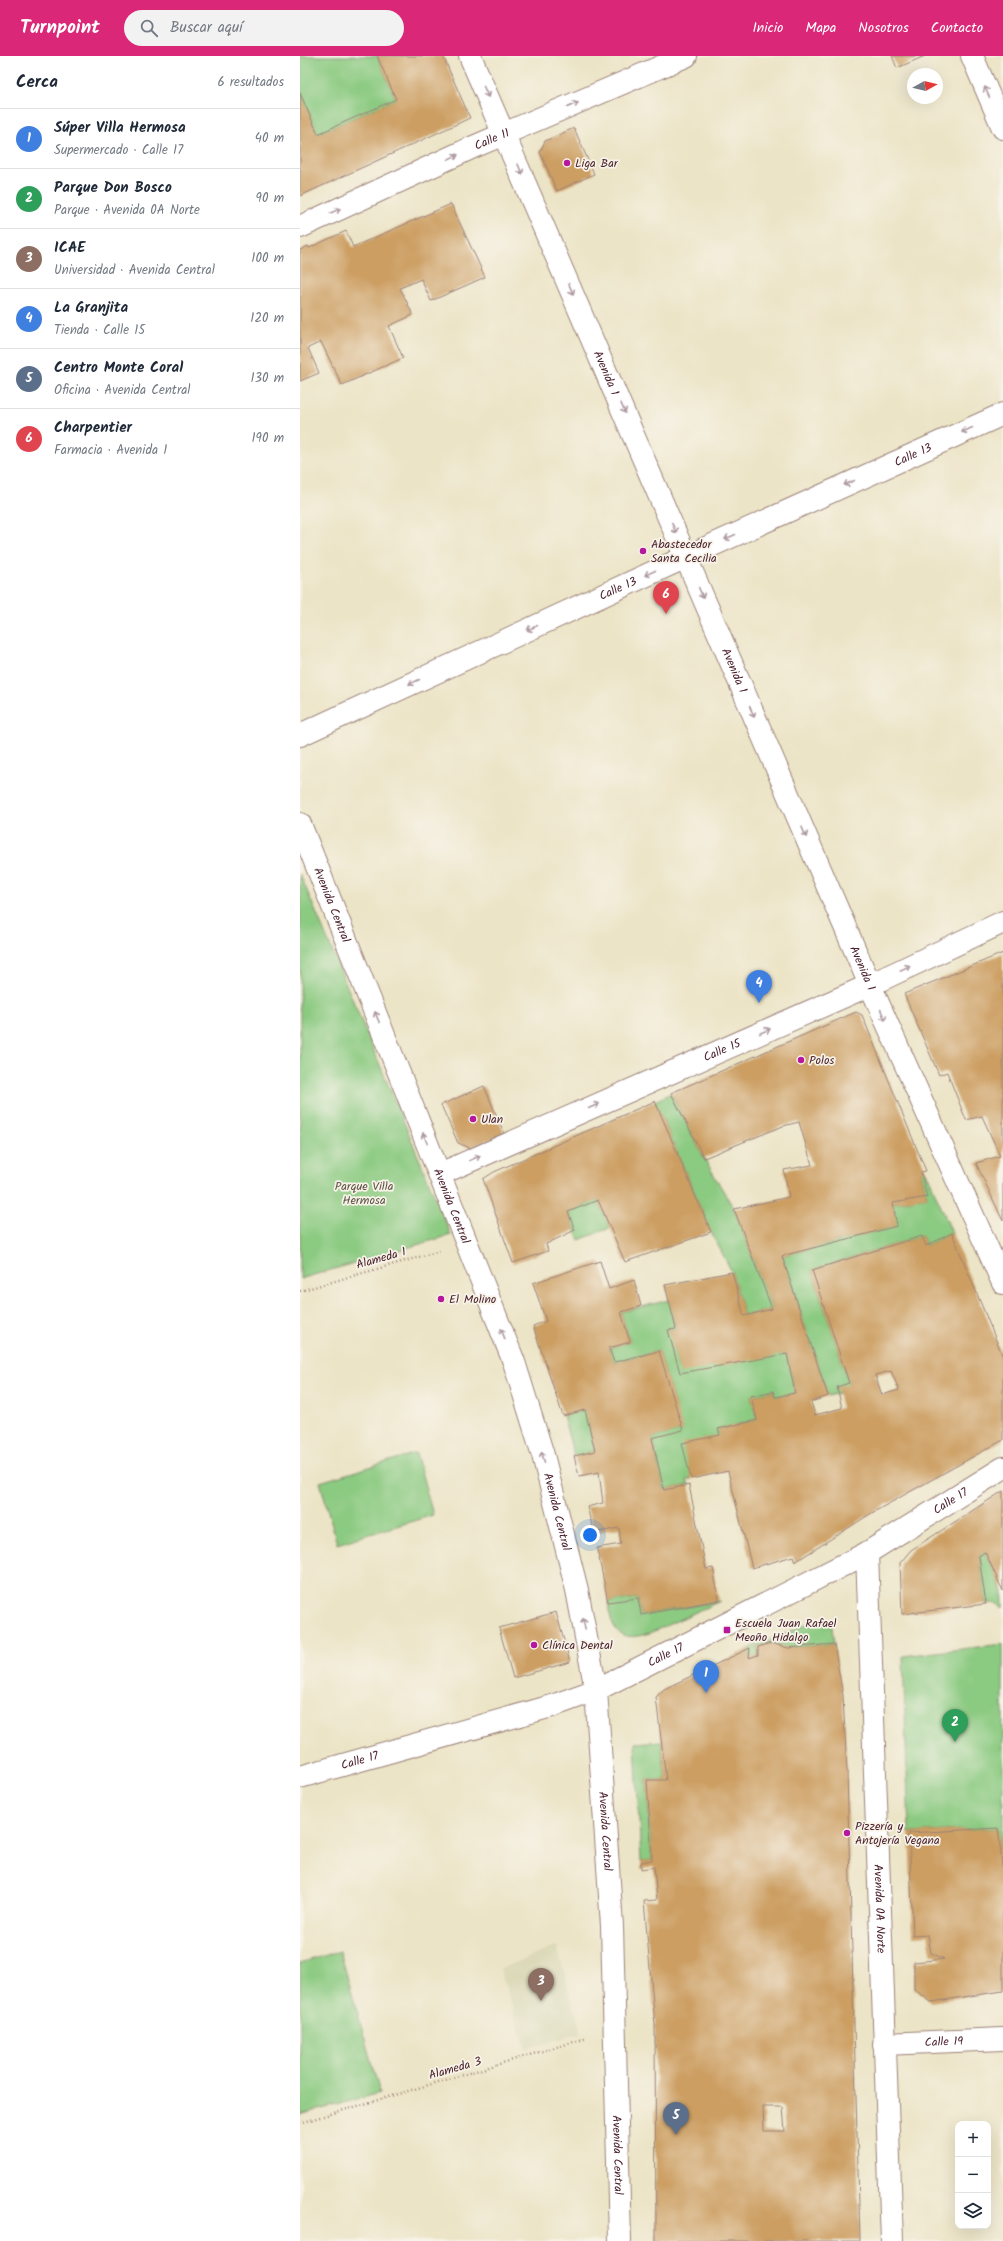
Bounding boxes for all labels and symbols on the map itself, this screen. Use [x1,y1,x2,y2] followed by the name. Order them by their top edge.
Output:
[907,68,943,104] north arrow
[483,85,490,97] one-way arrow
[983,86,991,98] one-way arrow
[566,100,578,108] one-way arrow
[471,124,513,155] street label: Calle 11
[447,152,459,160] one-way arrow
[575,154,619,173] place label: Liga Bar
[562,158,572,168] marker: Liga Bar
[517,163,524,175] one-way arrow
[329,207,341,214] one-way arrow
[568,283,575,295] one-way arrow
[588,348,624,399] street label: Avenida 1
[619,402,627,414] one-way arrow
[962,427,974,434] one-way arrow
[891,438,935,472] street label: Calle 13
[843,480,855,488] one-way arrow
[671,521,678,533] one-way arrow
[725,534,737,541] one-way arrow
[651,535,717,568] place label: Abastecedor Santa Cecilia
[638,546,648,556] marker: Abastecedor Santa Cecilia
[645,570,657,577] one-way arrow
[596,572,640,606] street label: Calle 13
[653,581,679,614] pin: 6
[698,586,705,598] one-way arrow
[527,625,539,632] one-way arrow
[716,645,752,696] street label: Avenida 1
[409,679,421,686] one-way arrow
[749,706,757,718] one-way arrow
[800,825,808,837] one-way arrow
[308,864,355,946] street label: Avenida Central
[844,943,880,994] street label: Avenida 1
[899,964,911,971] one-way arrow
[746,970,772,1003] pin: 4
[880,1009,887,1021] one-way arrow
[373,1011,380,1023] one-way arrow
[758,1027,770,1034] one-way arrow
[700,1033,745,1067] street label: Calle 15
[809,1051,834,1070] place label: Polos
[796,1055,806,1065] marker: Polos
[588,1102,600,1109] one-way arrow
[481,1110,503,1129] place label: Ulan
[468,1114,478,1124] marker: Ulan
[421,1132,429,1144] one-way arrow
[469,1154,481,1161] one-way arrow
[428,1166,475,1247] street label: Avenida Central
[335,1177,394,1210] park label: Parque Villa Hermosa
[354,1242,408,1275] street label: Alameda 1
[449,1290,496,1309] place label: El Molino
[436,1294,446,1304] marker: El Molino
[498,1328,506,1340] one-way arrow
[539,1451,547,1464] one-way arrow
[538,1471,576,1553] street label: Avenida Central
[929,1483,972,1520] street label: Calle 17
[580,1525,600,1545] your location
[735,1614,836,1647] place label: Escuela Juan Rafael Meoño Hidalgo
[579,1618,587,1631] one-way arrow
[722,1625,732,1635] marker: Escuela Juan Rafael Meoño Hidalgo
[542,1636,613,1655] place label: Clínica Dental
[644,1638,688,1672] street label: Calle 17
[529,1640,539,1650] marker: Clínica Dental
[693,1660,719,1693] pin: 1
[942,1709,968,1742] pin: 2
[339,1746,381,1775] street label: Calle 17
[593,1791,617,1872] street label: Avenida Central
[855,1817,940,1850] place label: Pizzería y Antojería Vegana
[842,1828,852,1838] marker: Pizzería y Antojería Vegana
[868,1864,891,1954] street label: Avenida 0A Norte
[528,1968,554,2001] pin: 3
[924,2032,964,2052] street label: Calle 19
[427,2052,484,2085] street label: Alameda 3
[663,2102,689,2135] pin: 5
[607,2115,628,2195] street label: Avenida Central

